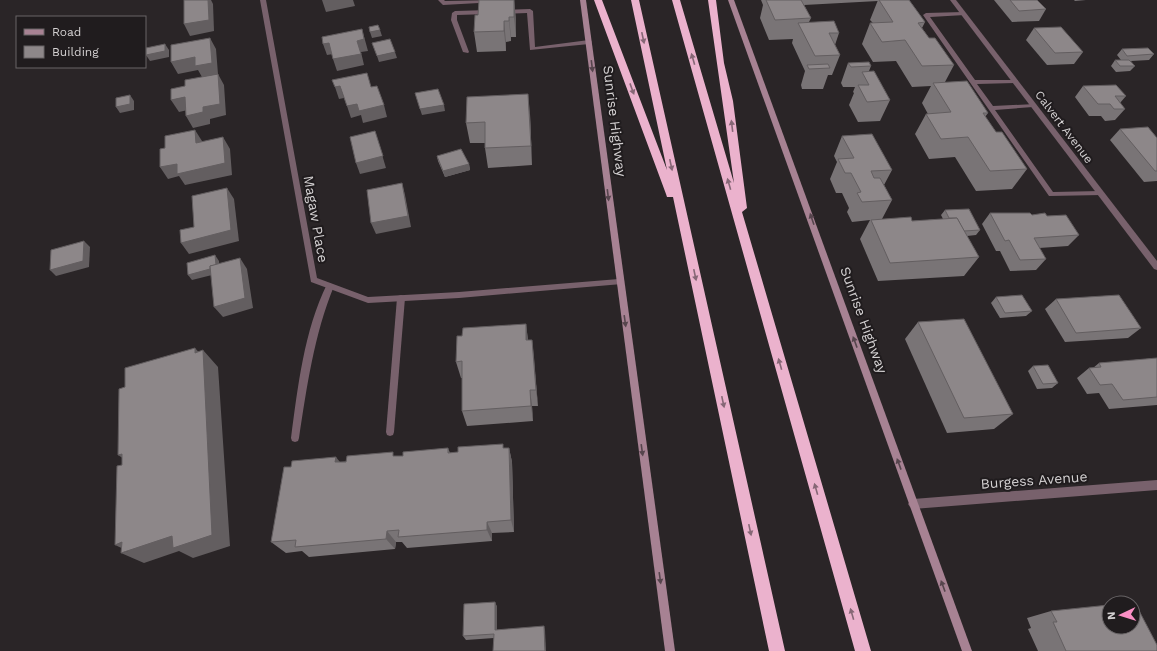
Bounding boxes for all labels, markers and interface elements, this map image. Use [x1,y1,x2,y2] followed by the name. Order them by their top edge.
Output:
[16,16,146,68] legend
[52,25,81,39] text: Road
[640,32,646,44] one-way arrow
[52,45,99,59] text: Building
[690,53,696,65] one-way arrow
[589,60,595,72] one-way arrow
[600,64,630,178] street label: Sunrise Highway
[630,83,636,95] one-way arrow
[1032,88,1096,166] street label: Calvert Avenue
[728,120,735,133] one-way arrow
[668,159,674,171] one-way arrow
[300,174,332,264] street label: Magaw Place
[726,178,732,190] one-way arrow
[605,189,611,201] one-way arrow
[808,213,814,225] one-way arrow
[837,265,891,376] street label: Sunrise Highway
[692,269,698,282] one-way arrow
[622,315,628,327] one-way arrow
[851,335,857,347] one-way arrow
[777,357,783,369] one-way arrow
[720,396,726,409] one-way arrow
[639,443,645,456] one-way arrow
[895,458,901,470] one-way arrow
[980,468,1088,492] street label: Burgess Avenue
[813,482,819,494] one-way arrow
[748,523,754,536] one-way arrow
[657,572,663,584] one-way arrow
[940,580,946,592] one-way arrow
[1101,595,1141,635] north arrow
[849,607,855,619] one-way arrow
[1105,611,1118,620] text: N

